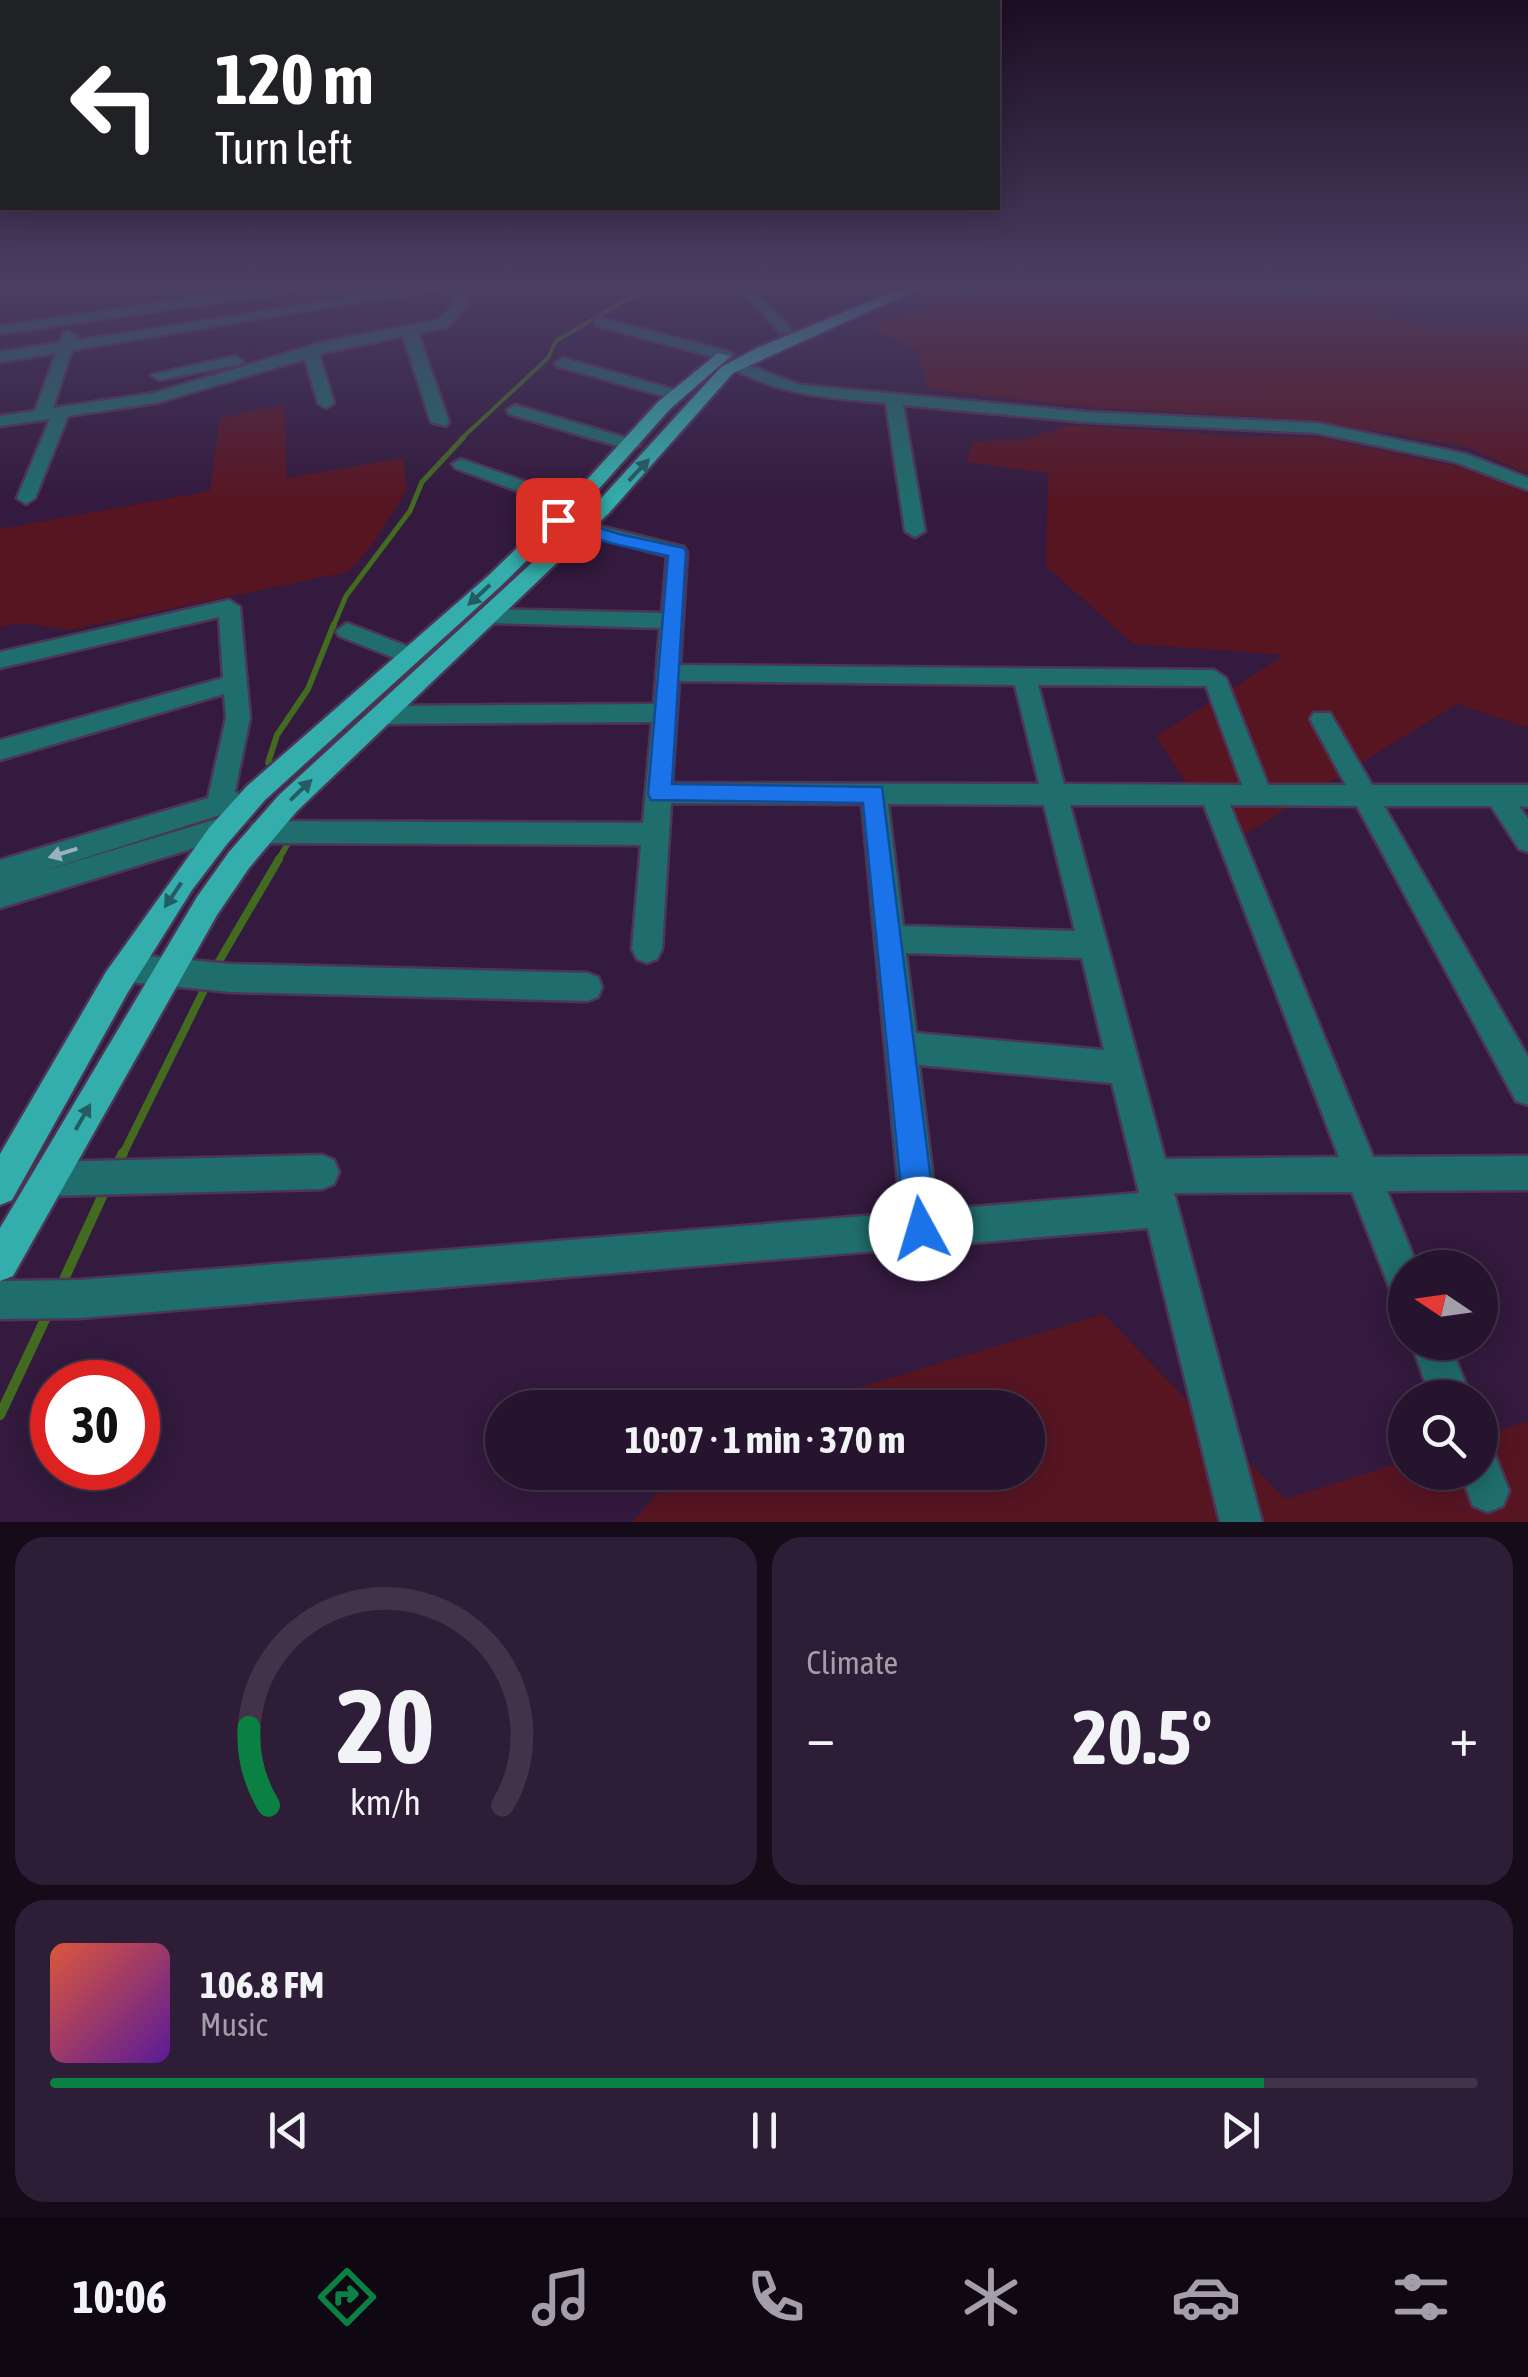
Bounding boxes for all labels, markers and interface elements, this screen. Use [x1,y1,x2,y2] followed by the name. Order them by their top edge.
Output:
[215,39,374,119] text: 120 m
[50,40,180,170] icon: left
[215,122,353,174] text: Turn left
[627,458,650,482] one-way arrow
[516,478,601,563] pin
[531,493,586,548] icon: arrive
[467,583,491,606] one-way arrow
[289,779,313,802] one-way arrow
[47,846,78,861] one-way arrow
[164,882,182,909] one-way arrow
[74,1103,91,1131] one-way arrow
[869,1177,973,1281] position arrow
[1388,1250,1498,1360] north arrow
[1388,1250,1498,1490] map controls
[30,1360,160,1490] speed limit sign: 30
[1388,1380,1498,1490] button: search
[625,1418,905,1461] text: 10:07 · 1 min · 370 m
[807,1644,898,1681] text: Climate
[337,1666,435,1785] text: 20
[1072,1694,1212,1780] text: 20.5°
[807,1705,835,1768] text: −
[1449,1705,1478,1768] text: +
[350,1782,421,1823] text: km/h
[200,1963,324,2006] text: 106.8 FM
[200,2006,267,2043] text: Music
[261,2103,316,2158] icon: previous
[737,2103,792,2158] icon: pause
[1213,2103,1268,2158] icon: next
[312,2262,382,2332] icon: directions
[526,2262,596,2332] icon: music
[741,2262,811,2332] icon: phone
[956,2262,1026,2332] icon: climate
[1171,2262,1241,2332] icon: car
[1386,2262,1456,2332] icon: filters
[72,2271,167,2323] text: 10:06

